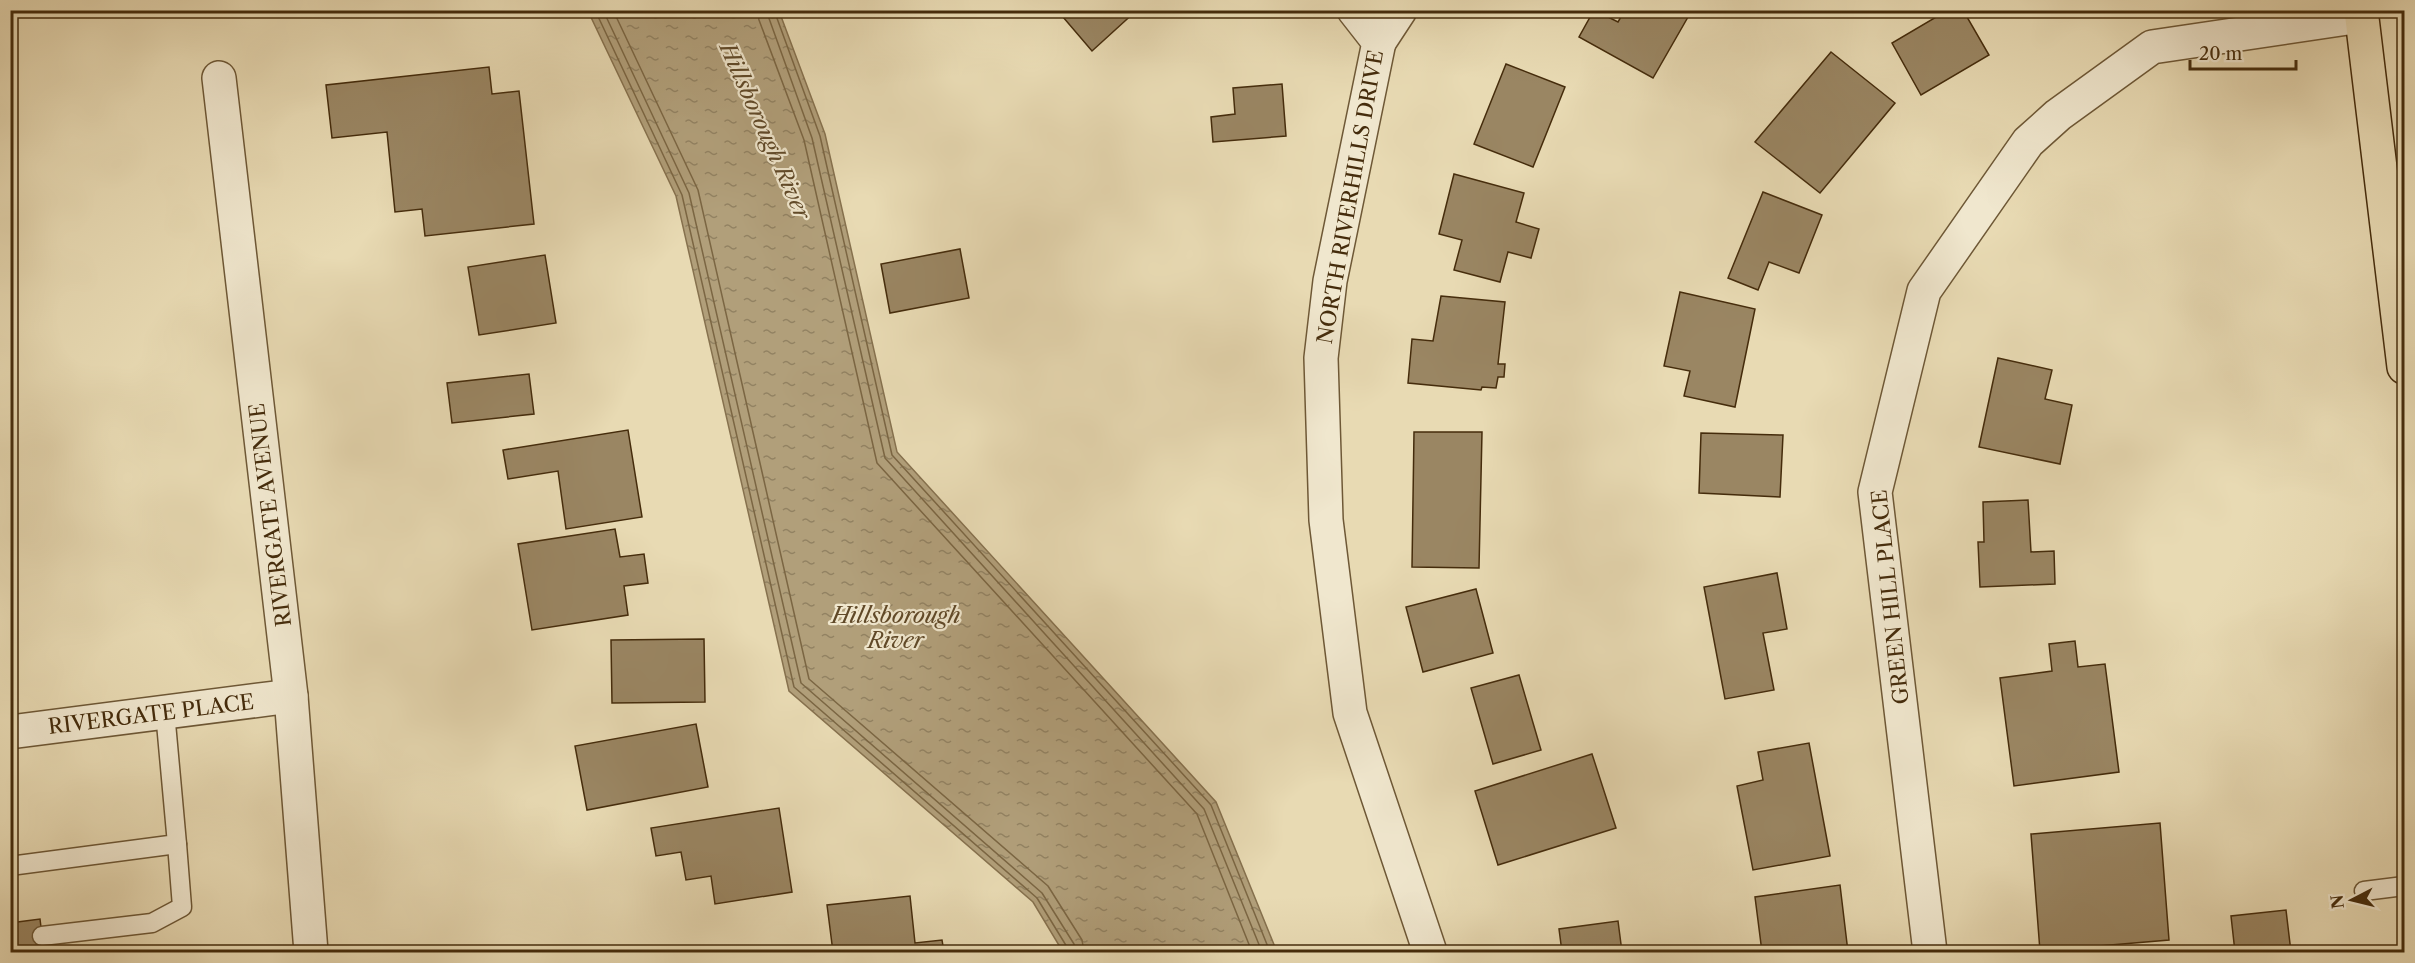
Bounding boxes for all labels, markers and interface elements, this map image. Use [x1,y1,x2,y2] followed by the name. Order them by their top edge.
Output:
[2190,33,2296,71] scale bar
[713,36,817,225] water label: Hillsborough River
[2199,43,2243,65] text: 20 m
[1312,48,1388,346] street label: NORTH RIVERHILLS DRIVE
[244,402,296,628] street label: RIVERGATE AVENUE
[1866,488,1914,706] street label: GREEN HILL PLACE
[830,602,960,654] water label: Hillsborough River
[46,689,256,739] street label: RIVERGATE PLACE
[2322,870,2382,930] north arrow
[2326,894,2348,910] text: N

